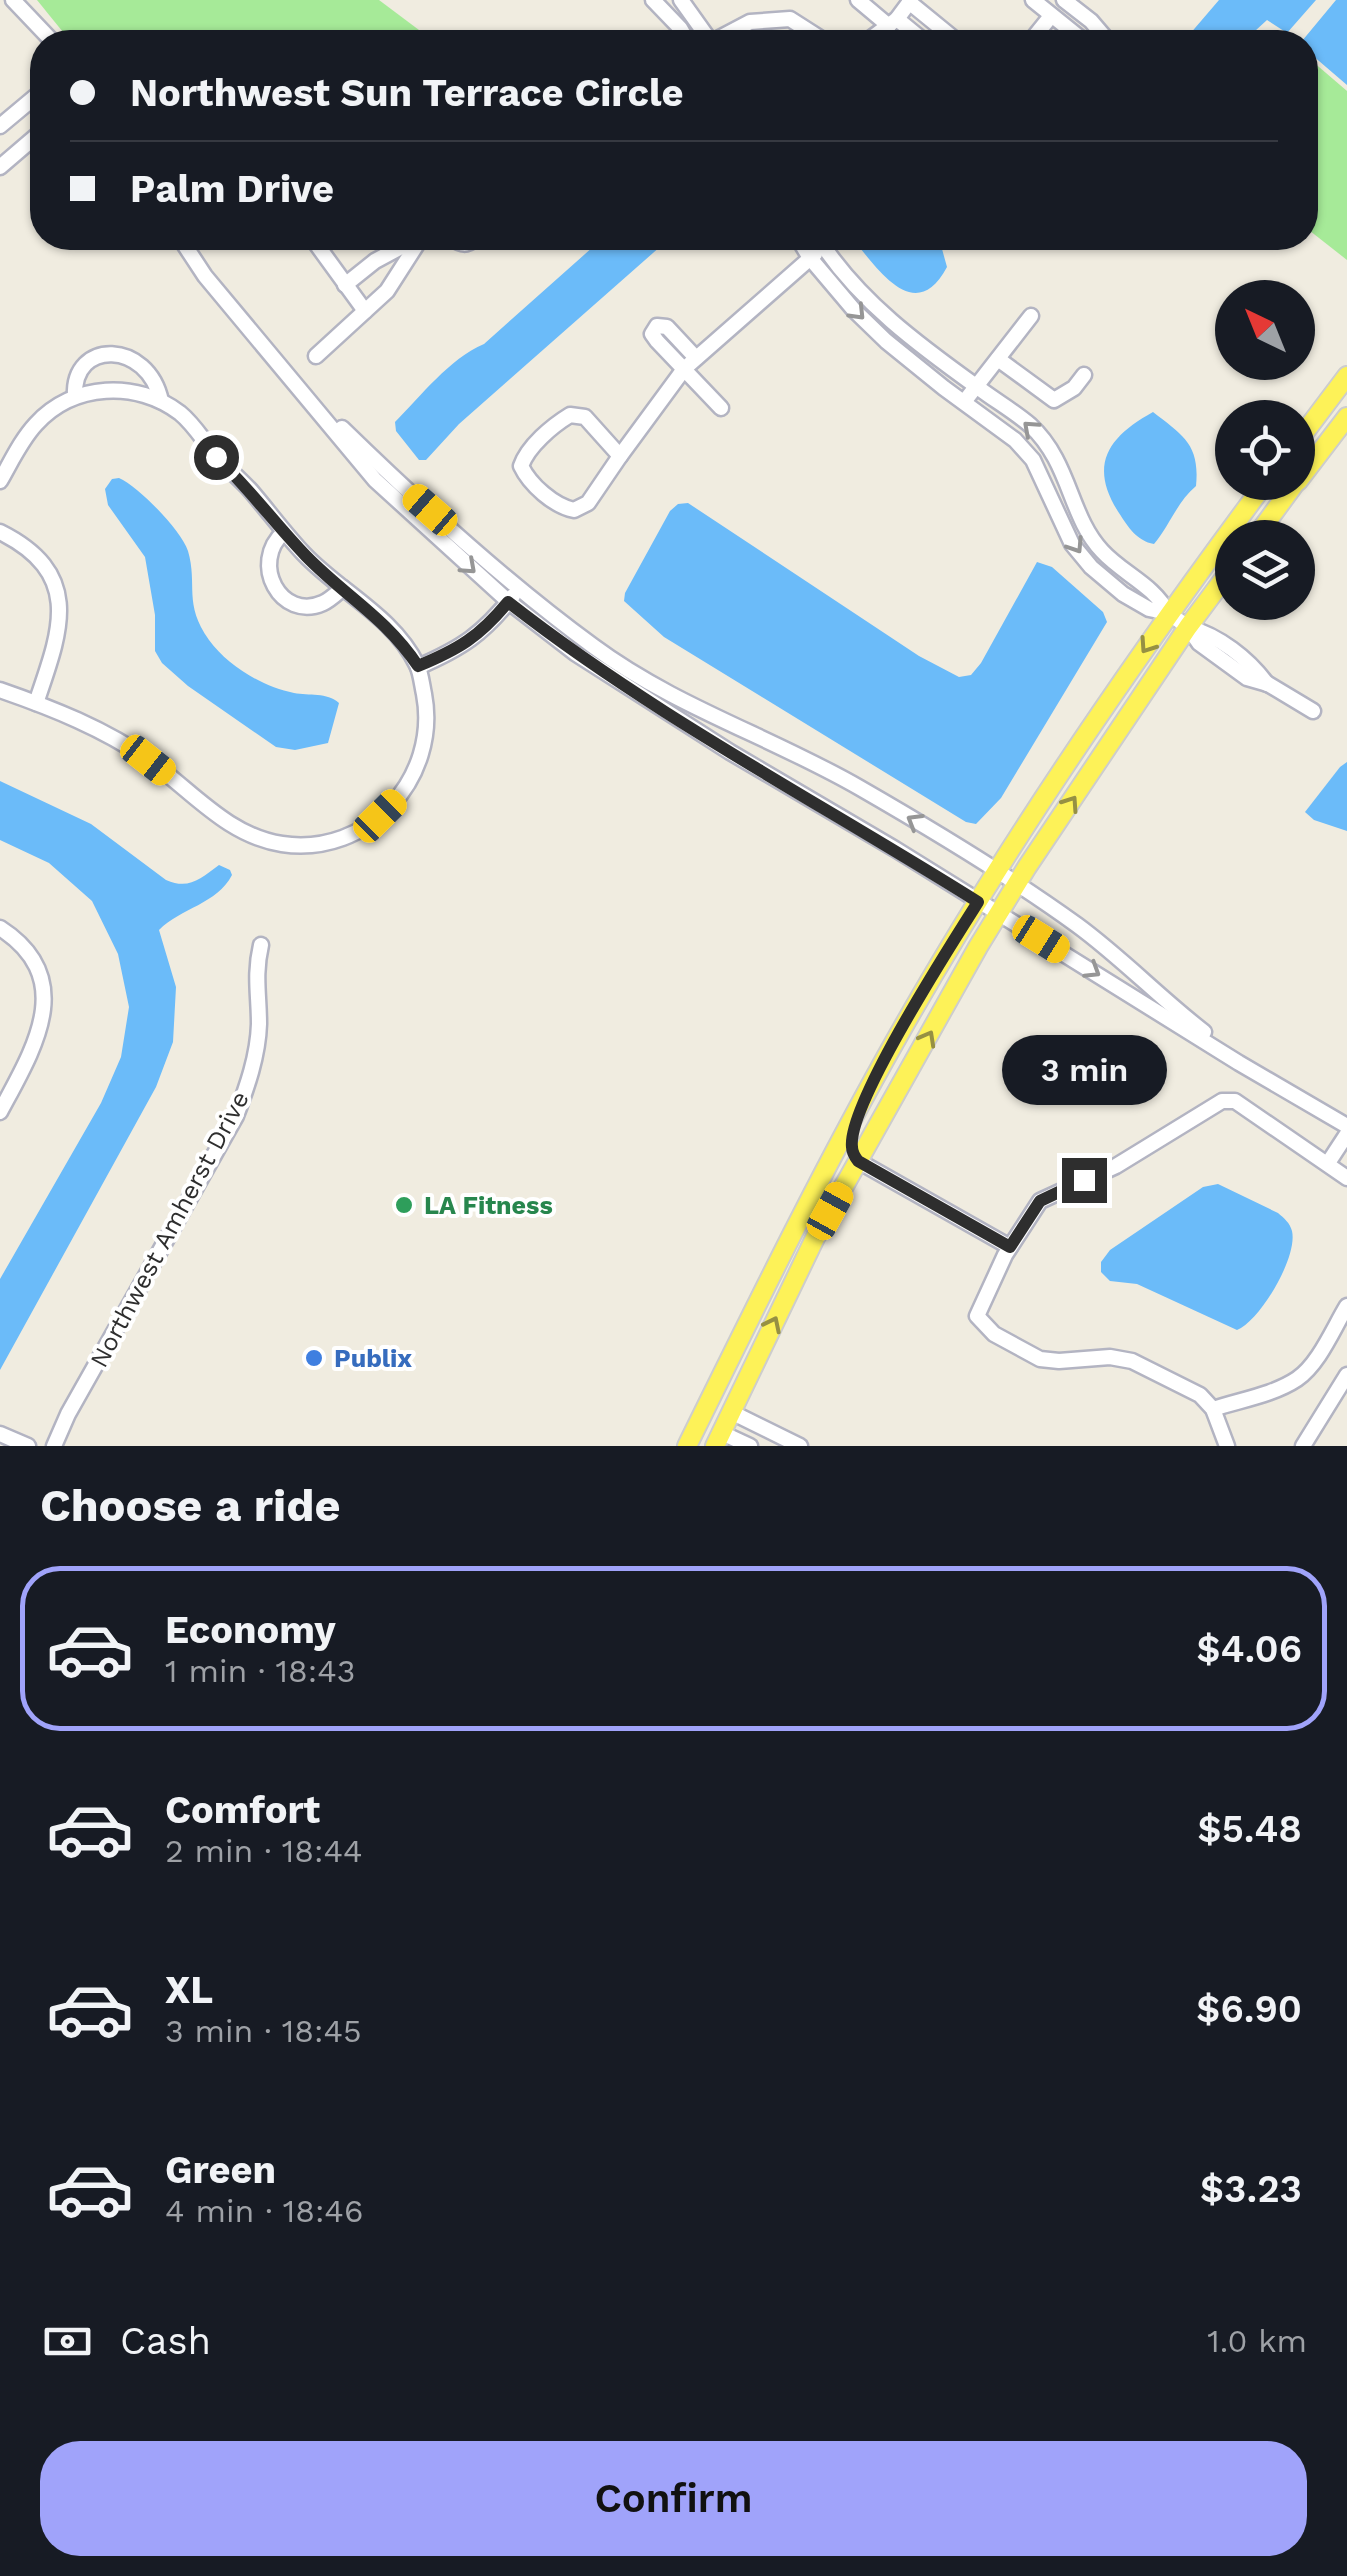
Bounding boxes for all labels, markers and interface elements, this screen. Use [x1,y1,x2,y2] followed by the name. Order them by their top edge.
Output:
[130,71,683,115] text: Northwest Sun Terrace Circle
[130,167,334,211] text: Palm Drive
[1215,280,1315,380] north arrow
[1215,280,1315,620] map controls
[846,302,864,320] one-way arrow
[1215,400,1315,500] button: locate
[1023,421,1042,439] one-way arrow
[194,435,239,480] route start
[398,479,462,541] car
[1215,520,1315,620] button: layers
[1063,535,1082,553] one-way arrow
[457,555,476,573] one-way arrow
[1140,635,1159,653] one-way arrow
[115,730,181,790] car
[348,784,412,848] car
[1058,795,1077,813] one-way arrow
[907,814,925,833] one-way arrow
[1008,910,1074,968] car
[1082,959,1100,978] one-way arrow
[916,1031,936,1049] one-way arrow
[1002,1035,1166,1105] callout: 3 min
[1041,1051,1128,1089] text: 3 min
[84,1086,255,1372] street label: Northwest Amherst Drive
[1062,1158,1107,1203] route end
[802,1177,858,1245] car
[424,1191,553,1220] place label: LA Fitness
[393,1194,415,1216] marker: LA Fitness
[761,1316,781,1334] one-way arrow
[334,1344,412,1373] place label: Publix
[303,1347,325,1369] marker: Publix
[40,1479,340,1532] text: Choose a ride
[45,1604,135,1694] icon: car
[165,1608,336,1652] text: Economy
[1197,1627,1302,1671] text: $4.06
[165,1652,356,1690] text: 1 min · 18:43
[45,1784,135,1874] icon: car
[165,1788,320,1832] text: Comfort
[1198,1807,1302,1851] text: $5.48
[165,1832,363,1870] text: 2 min · 18:44
[45,1964,135,2054] icon: car
[165,1968,213,2012] text: XL
[1196,1987,1302,2031] text: $6.90
[165,2012,362,2050] text: 3 min · 18:45
[45,2144,135,2234] icon: car
[165,2148,276,2192] text: Green
[1200,2167,1302,2211] text: $3.23
[165,2192,363,2230] text: 4 min · 18:46
[40,2314,95,2369] icon: cash
[120,2319,211,2363] text: Cash
[1207,2322,1307,2360] text: 1.0 km
[40,2441,1307,2556] button: Confirm

